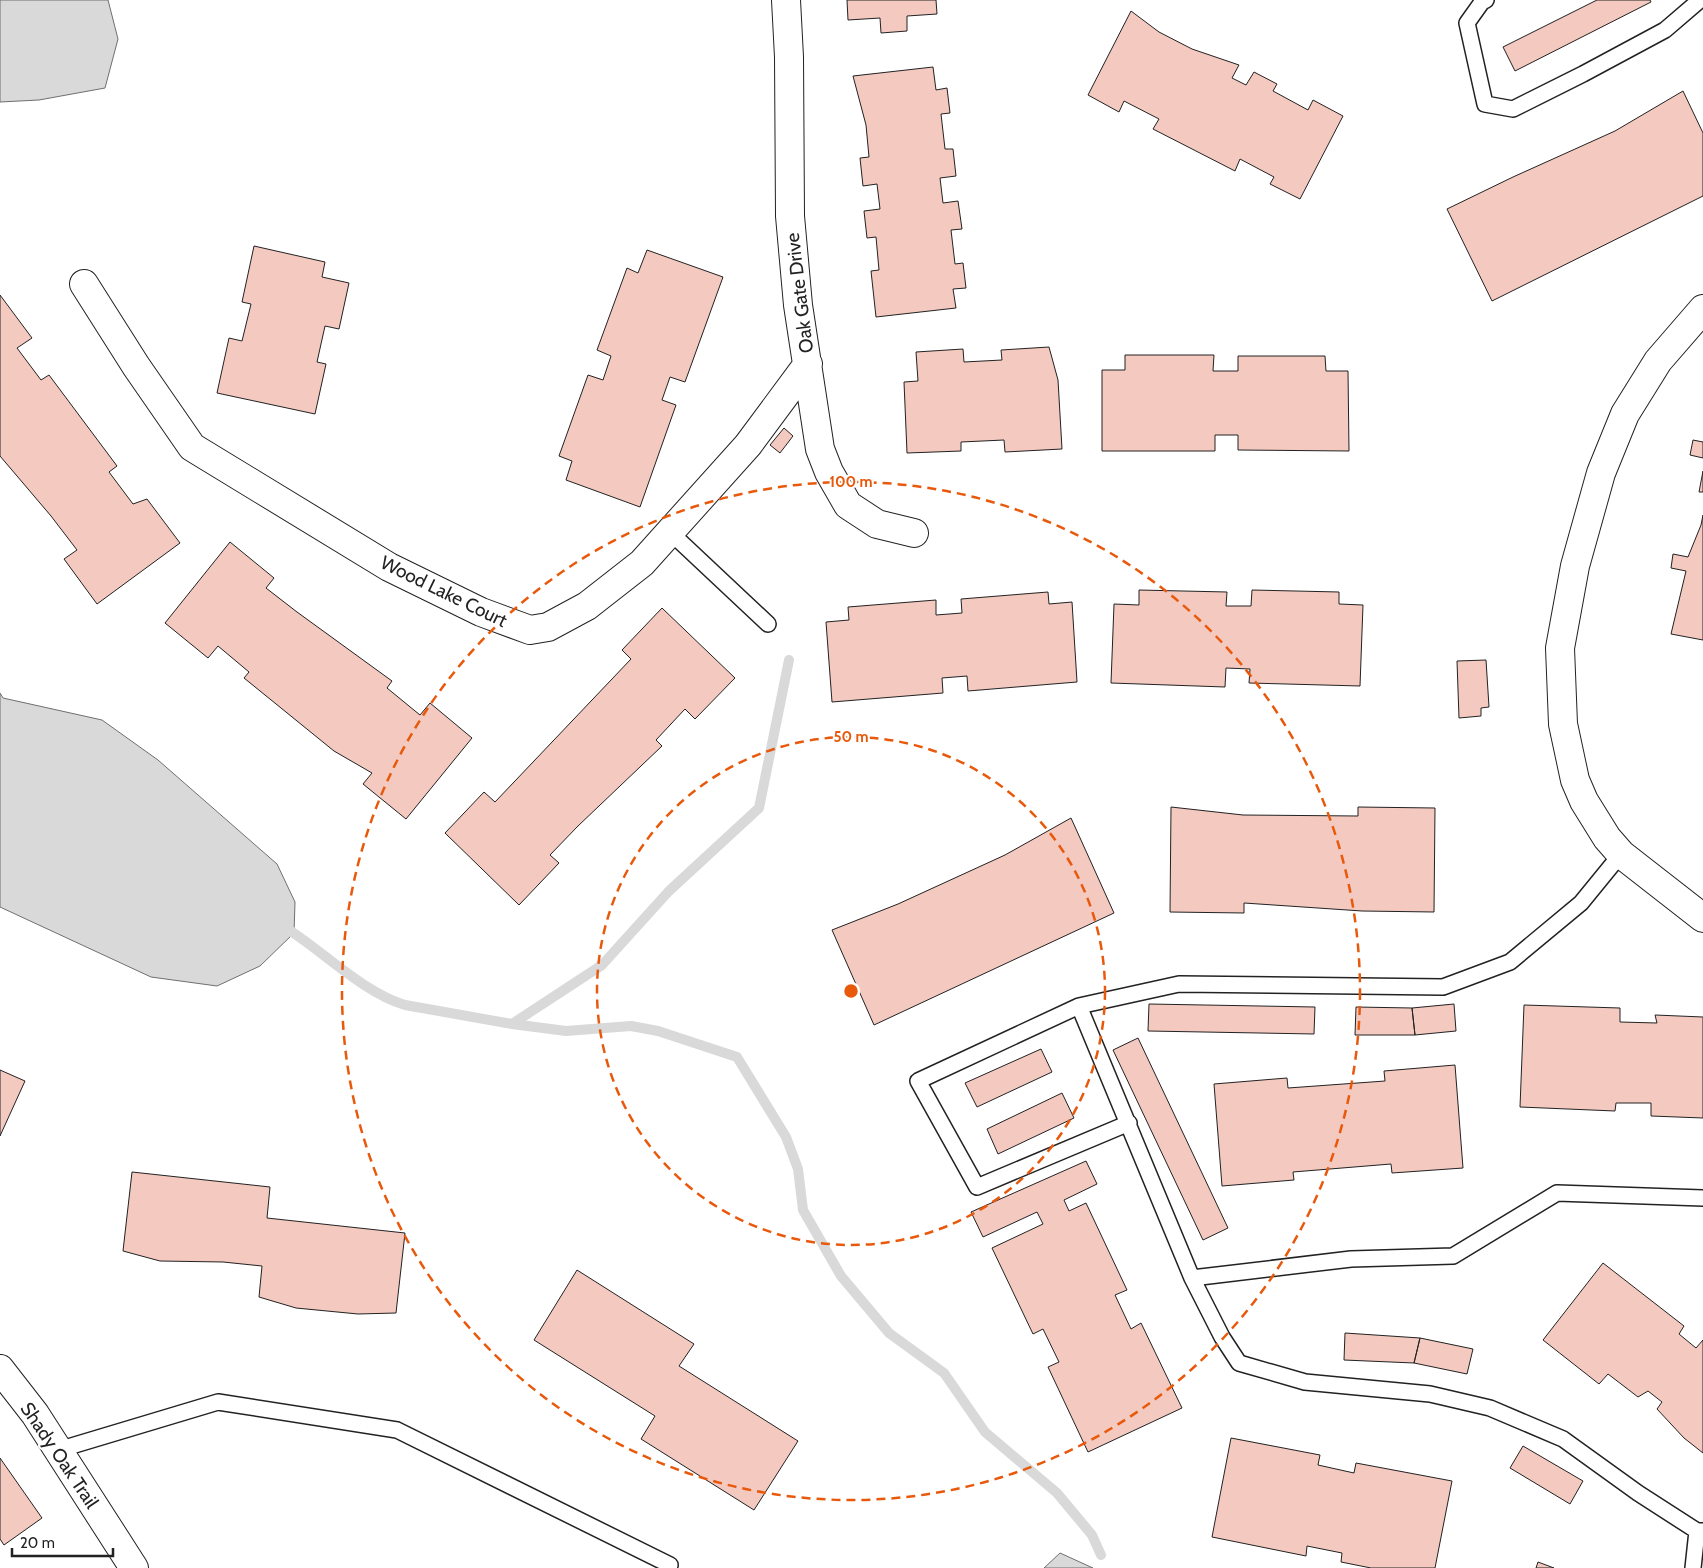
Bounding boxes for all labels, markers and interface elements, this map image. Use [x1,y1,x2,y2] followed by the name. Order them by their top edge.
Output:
[781,231,818,354] street label: Oak Gate Drive
[829,473,873,491] text: 100 m
[377,551,511,632] street label: Wood Lake Court
[833,728,869,746] text: 50 m
[842,982,860,1000] centre of rings
[16,1398,104,1513] street label: Shady Oak Trail
[12,1526,114,1558] scale bar
[20,1534,55,1552] text: 20 m

